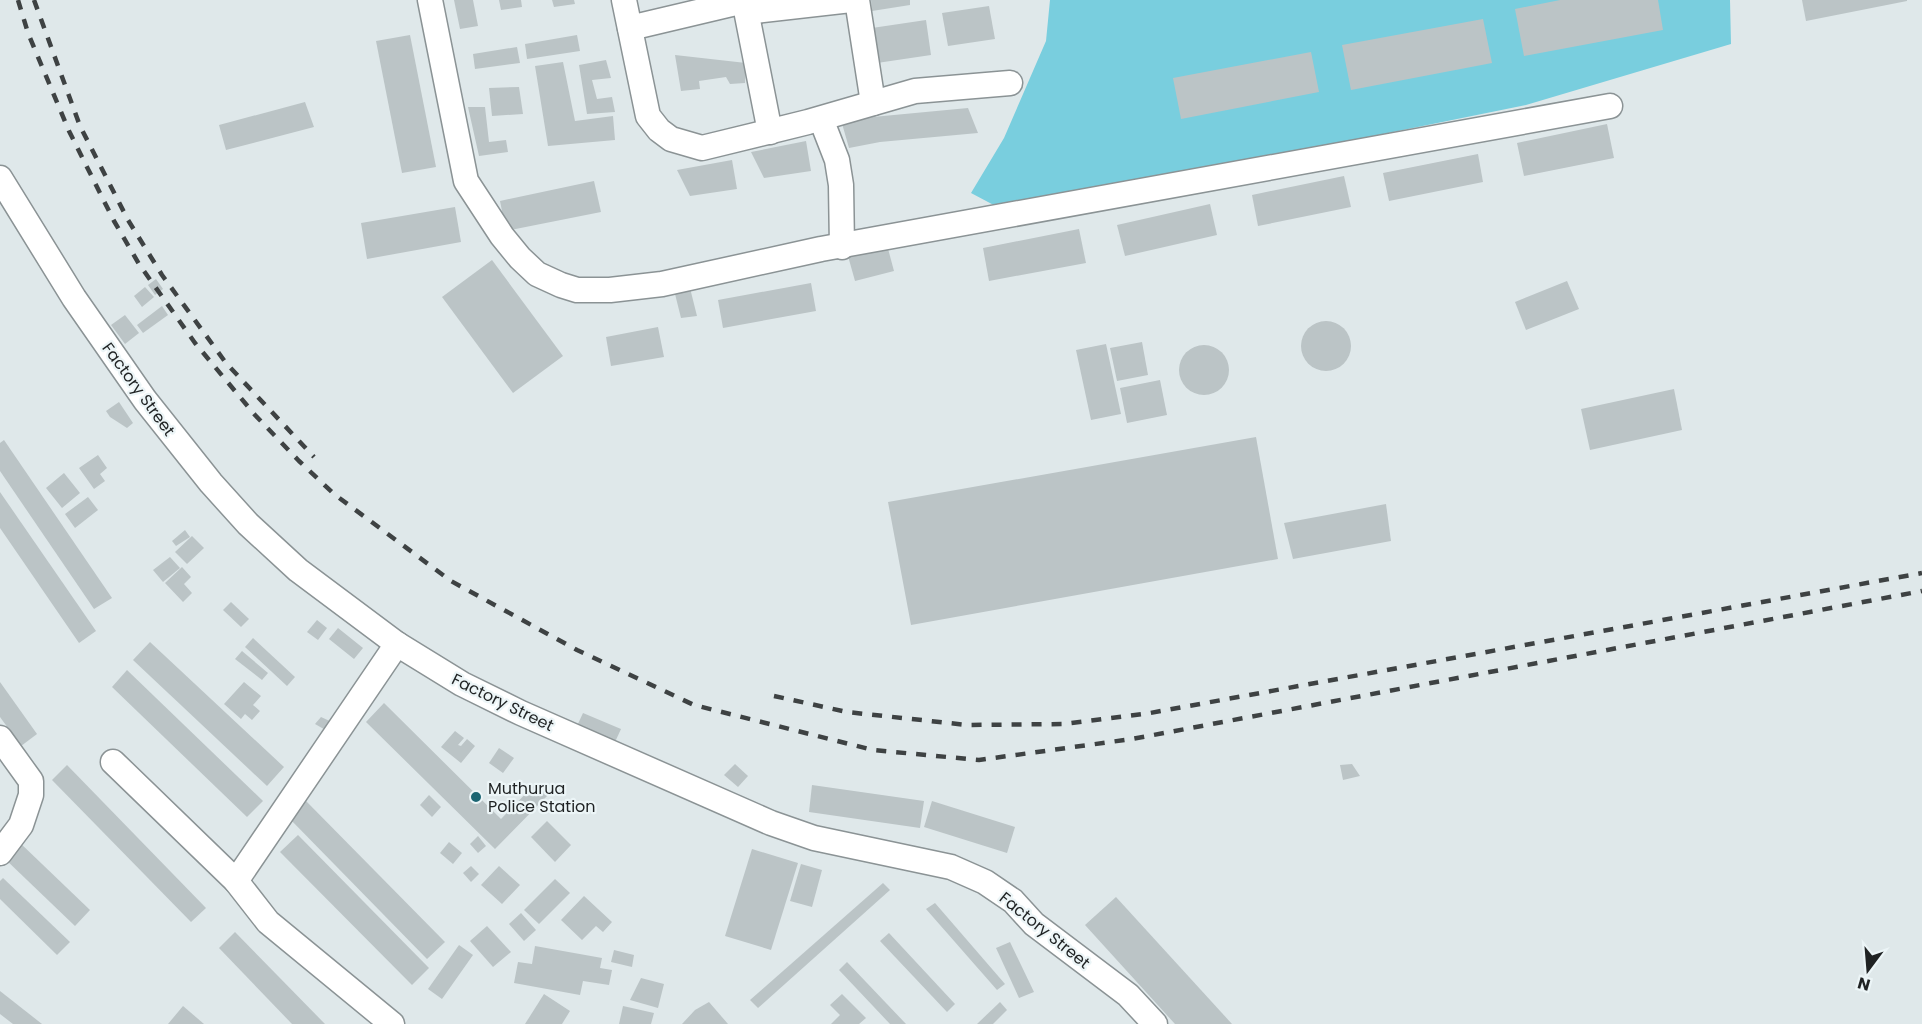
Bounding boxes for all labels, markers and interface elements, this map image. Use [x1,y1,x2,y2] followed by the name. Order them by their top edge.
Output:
[97,338,181,441] street label: Factory Street
[448,668,558,737] street label: Factory Street
[488,777,596,818] place label: Muthurua Police Station
[469,790,483,804] marker: Muthurua Police Station
[994,887,1095,974] street label: Factory Street
[1838,940,1898,1000] north arrow
[1855,971,1873,997] text: N

